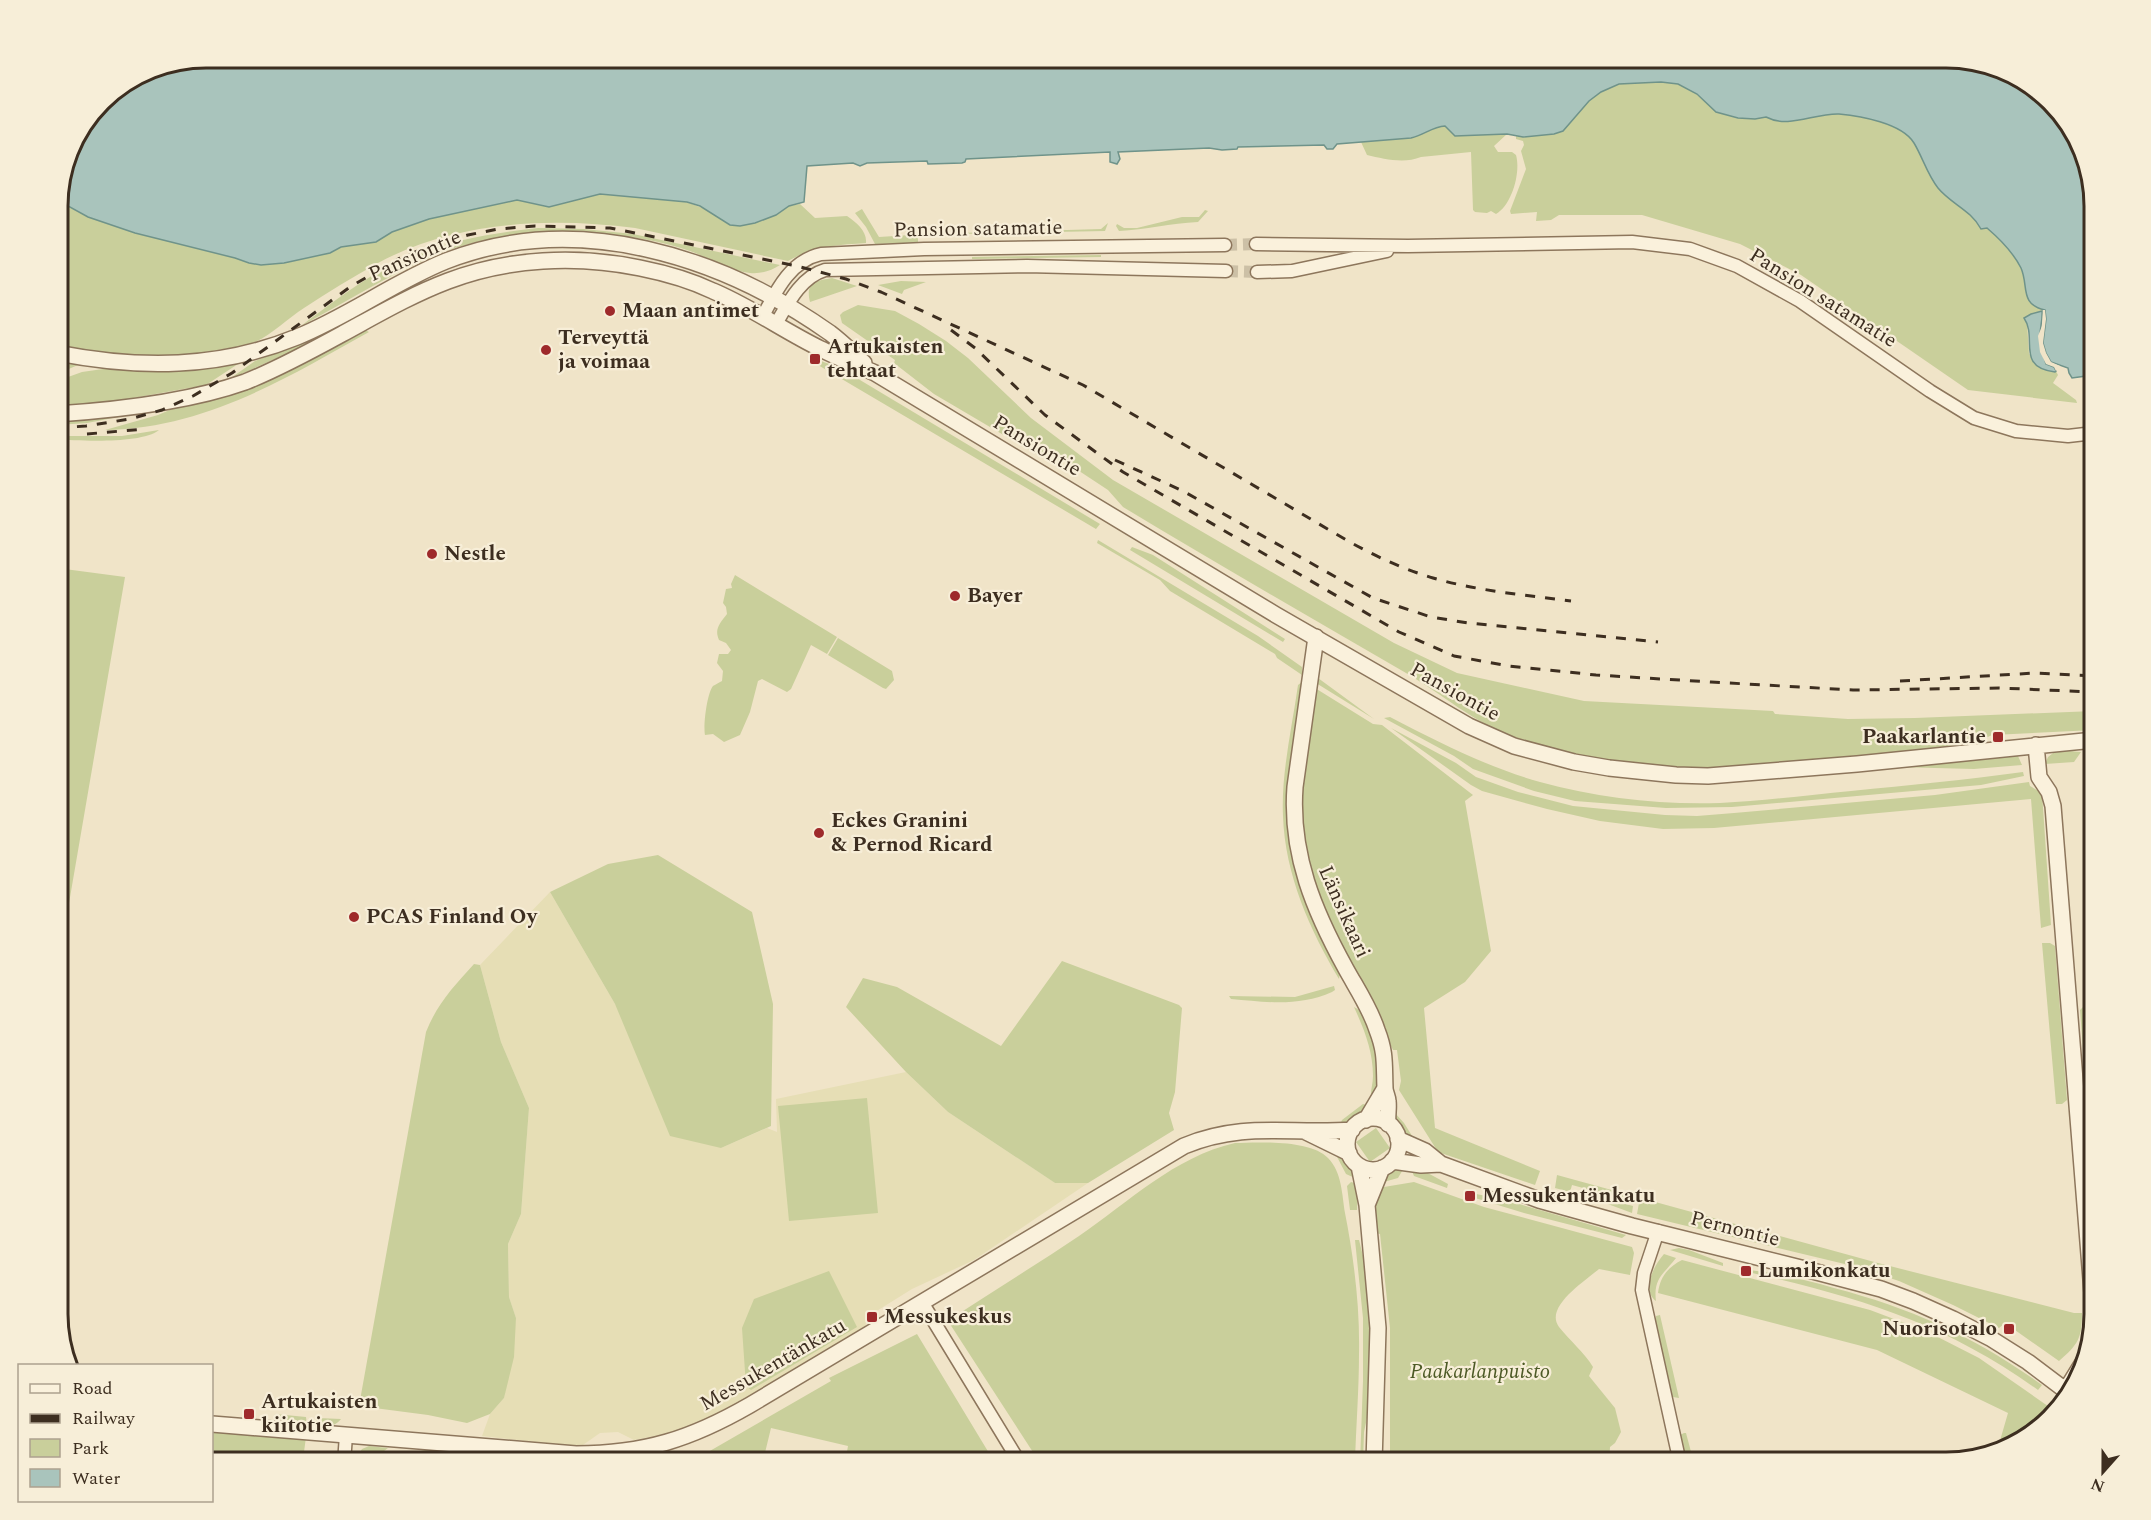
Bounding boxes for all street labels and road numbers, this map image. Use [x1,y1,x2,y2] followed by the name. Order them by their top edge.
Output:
[893,212,1063,246] street label: Pansion satamatie
[363,221,467,291] street label: Pansiontie
[1743,240,1903,356] street label: Pansion satamatie
[986,407,1088,485] street label: Pansiontie
[1404,654,1506,730] street label: Pansiontie
[1309,861,1379,963] street label: Länsikaari
[1687,1202,1783,1256] street label: Pernontie
[694,1310,852,1420] street label: Messukentänkatu

